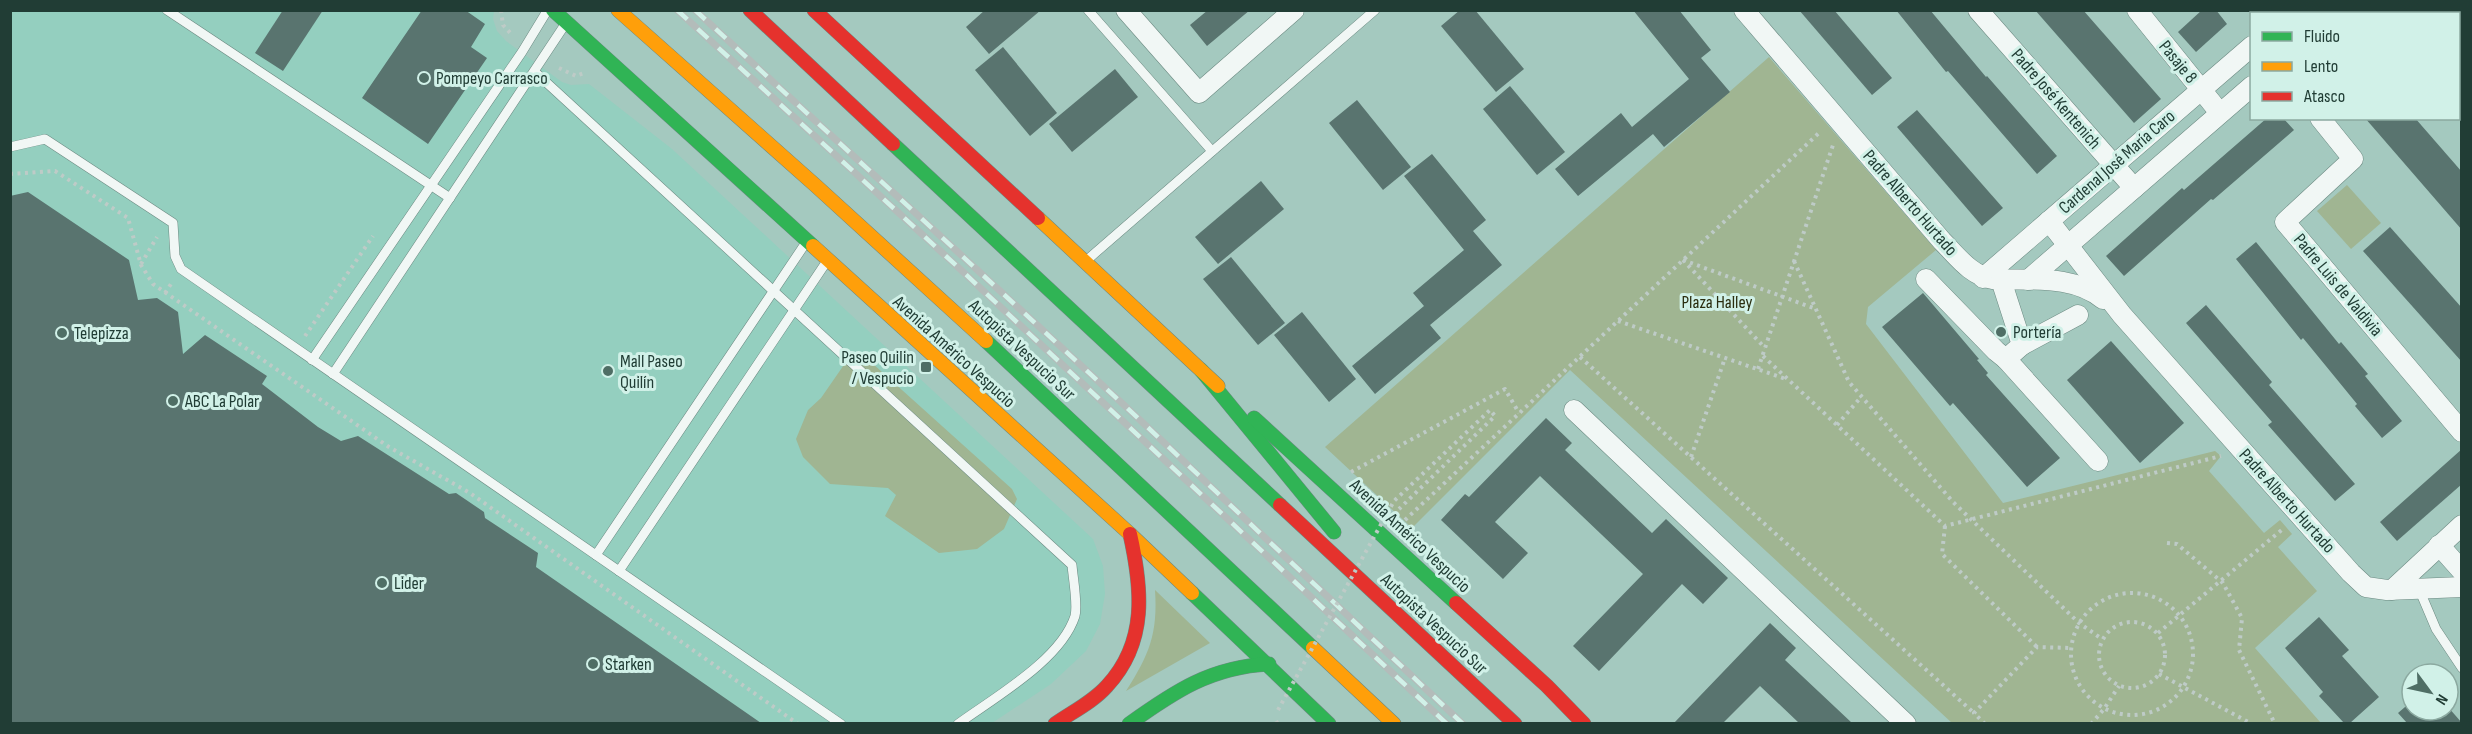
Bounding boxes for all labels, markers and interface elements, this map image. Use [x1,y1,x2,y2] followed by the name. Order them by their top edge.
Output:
[2250,12,2460,120] legend
[2304,26,2340,47] text: Fluido
[2154,36,2202,88] street label: Pasaje 8
[2007,45,2105,153] street label: Padre José Kentenich
[2304,56,2338,77] text: Lento
[436,68,548,89] place label: Pompeyo Carrasco
[417,71,431,85] marker: Pompeyo Carrasco
[2303,86,2345,107] text: Atasco
[2055,106,2179,218] street label: Cardenal José María Caro
[1858,146,1962,260] street label: Padre Alberto Hurtado
[2289,230,2387,341] street label: Padre Luis de Valdivia
[888,291,1019,412] street label: Avenida Américo Vespucio
[1682,292,1753,313] park label: Plaza Halley
[964,295,1080,405] street label: Autopista Vespucio Sur
[2013,322,2062,343] place label: Portería
[74,323,129,344] place label: Telepizza
[1994,325,2008,339] marker: Portería
[55,326,69,340] marker: Telepizza
[841,347,914,389] place label: Paseo Quilin / Vespucio
[620,351,683,393] place label: Mall Paseo Quilín
[919,360,933,374] marker: Paseo Quilin / Vespucio
[601,364,615,378] marker: Mall Paseo Quilín
[184,391,259,412] place label: ABC La Polar
[166,394,180,408] marker: ABC La Polar
[2235,444,2339,558] street label: Padre Alberto Hurtado
[1345,474,1475,597] street label: Avenida Américo Vespucio
[1376,569,1492,679] street label: Autopista Vespucio Sur
[394,573,424,594] place label: Lider
[375,576,389,590] marker: Lider
[605,654,652,675] place label: Starken
[586,657,600,671] marker: Starken
[2400,662,2460,722] north arrow
[2431,691,2452,708] text: N

